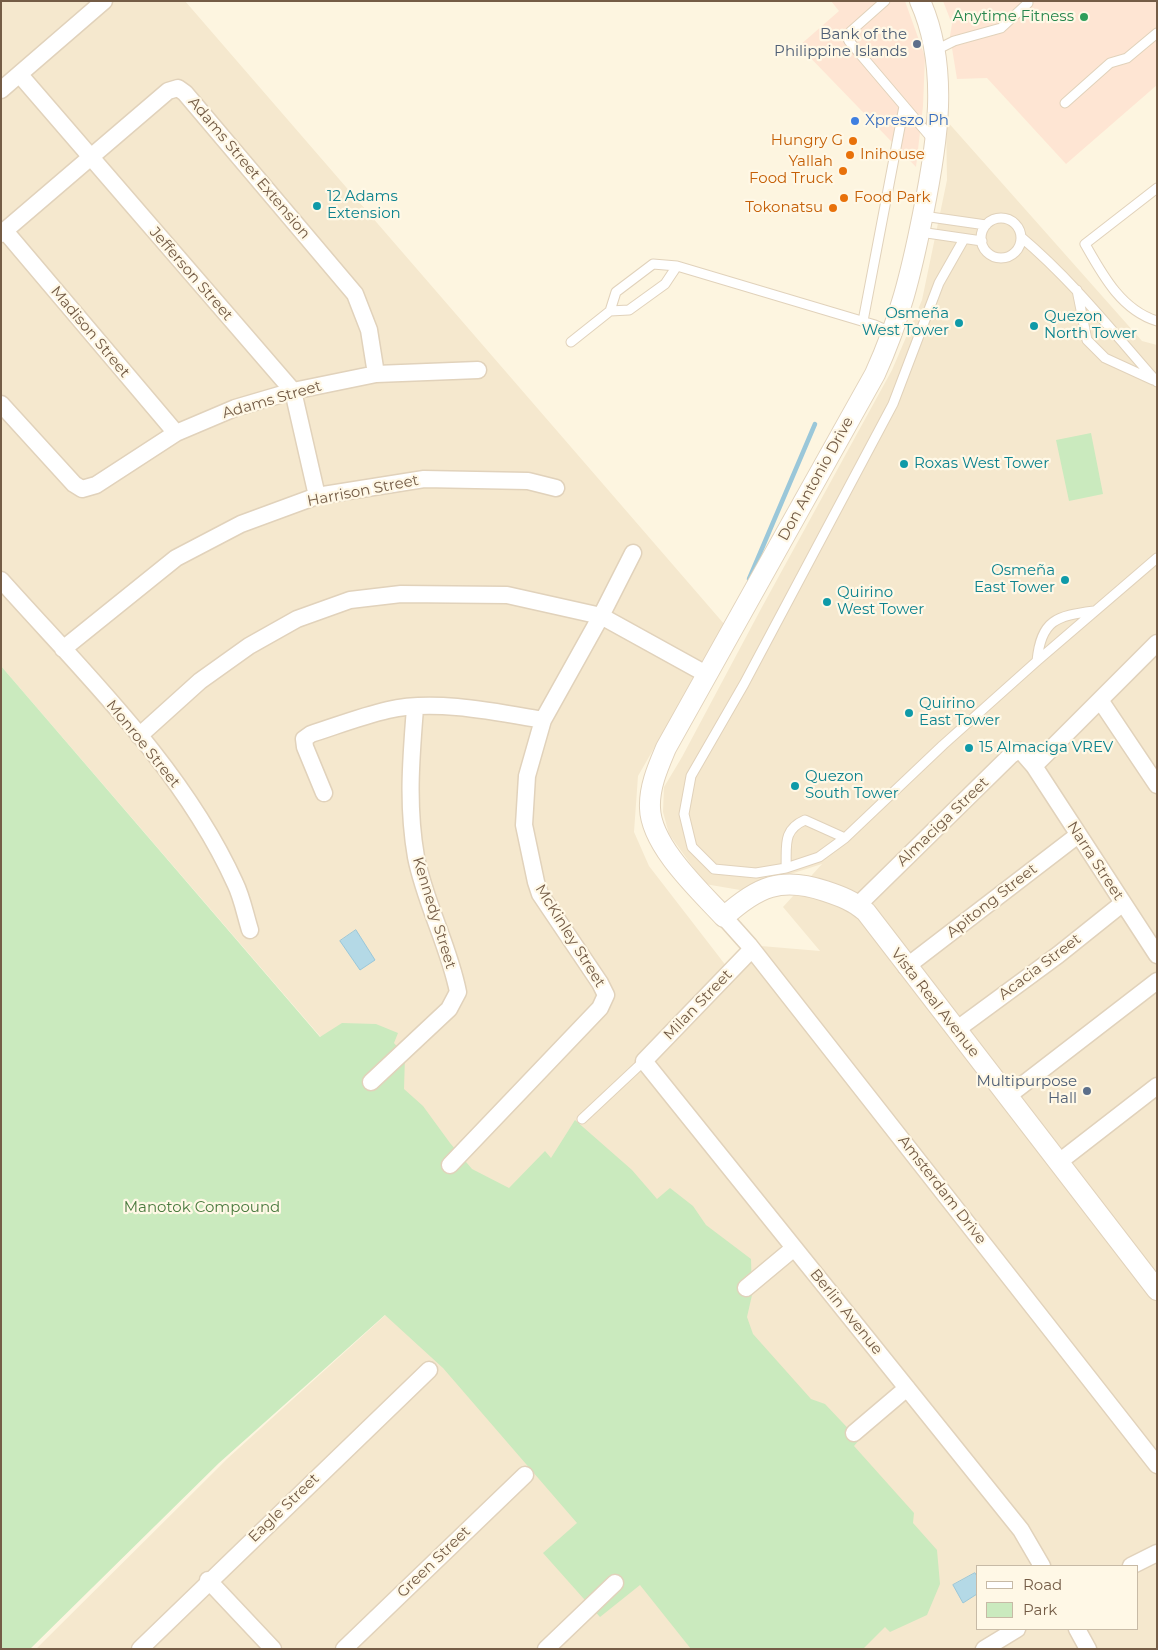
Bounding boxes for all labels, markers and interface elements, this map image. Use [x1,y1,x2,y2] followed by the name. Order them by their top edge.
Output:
[953,8,1074,26] place label: Anytime Fitness
[1078,11,1090,23] marker: Anytime Fitness
[774,26,907,61] place label: Bank of the Philippine Islands
[911,38,923,50] marker: Bank of the Philippine Islands
[184,93,314,243] street label: Adams Street Extension
[865,112,949,130] place label: Xpreszo Ph
[849,115,861,127] marker: Xpreszo Ph
[771,132,843,150] place label: Hungry G
[847,135,859,147] marker: Hungry G
[860,146,925,164] place label: Inihouse
[844,149,856,161] marker: Inihouse
[749,153,833,188] place label: Yallah Food Truck
[837,165,849,177] marker: Yallah Food Truck
[327,188,401,223] place label: 12 Adams Extension
[854,189,930,207] place label: Food Park
[838,192,850,204] marker: Food Park
[745,199,823,217] place label: Tokonatsu
[311,200,323,212] marker: 12 Adams Extension
[827,202,839,214] marker: Tokonatsu
[146,224,236,324] street label: Jefferson Street
[47,283,133,381] street label: Madison Street
[862,305,949,340] place label: Osmeña West Tower
[1044,308,1137,343] place label: Quezon North Tower
[953,317,965,329] marker: Osmeña West Tower
[1028,320,1040,332] marker: Quezon North Tower
[220,377,324,423] street label: Adams Street
[774,414,858,544] street label: Don Antonio Drive
[914,455,1049,473] place label: Roxas West Tower
[898,458,910,470] marker: Roxas West Tower
[306,471,420,511] street label: Harrison Street
[974,562,1055,597] place label: Osmeña East Tower
[1059,574,1071,586] marker: Osmeña East Tower
[837,584,924,619] place label: Quirino West Tower
[821,596,833,608] marker: Quirino West Tower
[919,695,1000,730] place label: Quirino East Tower
[102,697,184,791] street label: Monroe Street
[903,707,915,719] marker: Quirino East Tower
[979,739,1113,757] place label: 15 Almaciga VREV
[963,742,975,754] marker: 15 Almaciga VREV
[805,768,899,803] place label: Quezon South Tower
[893,774,993,870] street label: Almaciga Street
[789,780,801,792] marker: Quezon South Tower
[1063,818,1127,904] street label: Narra Street
[408,855,460,971] street label: Kennedy Street
[943,860,1041,942] street label: Apitong Street
[531,881,609,991] street label: McKinley Street
[995,930,1085,1004] street label: Acacia Street
[887,945,983,1061] street label: Vista Real Avenue
[660,966,736,1044] street label: Milan Street
[976,1073,1077,1108] place label: Multipurpose Hall
[1081,1085,1093,1097] marker: Multipurpose Hall
[894,1132,990,1248] street label: Amsterdam Drive
[124,1199,280,1217] park label: Manotok Compound
[806,1266,886,1358] street label: Berlin Avenue
[245,1470,323,1546] street label: Eagle Street
[394,1523,474,1601] street label: Green Street
[976,1565,1138,1630] legend
[1023,1575,1062,1594] text: Road
[1023,1600,1057,1619] text: Park

